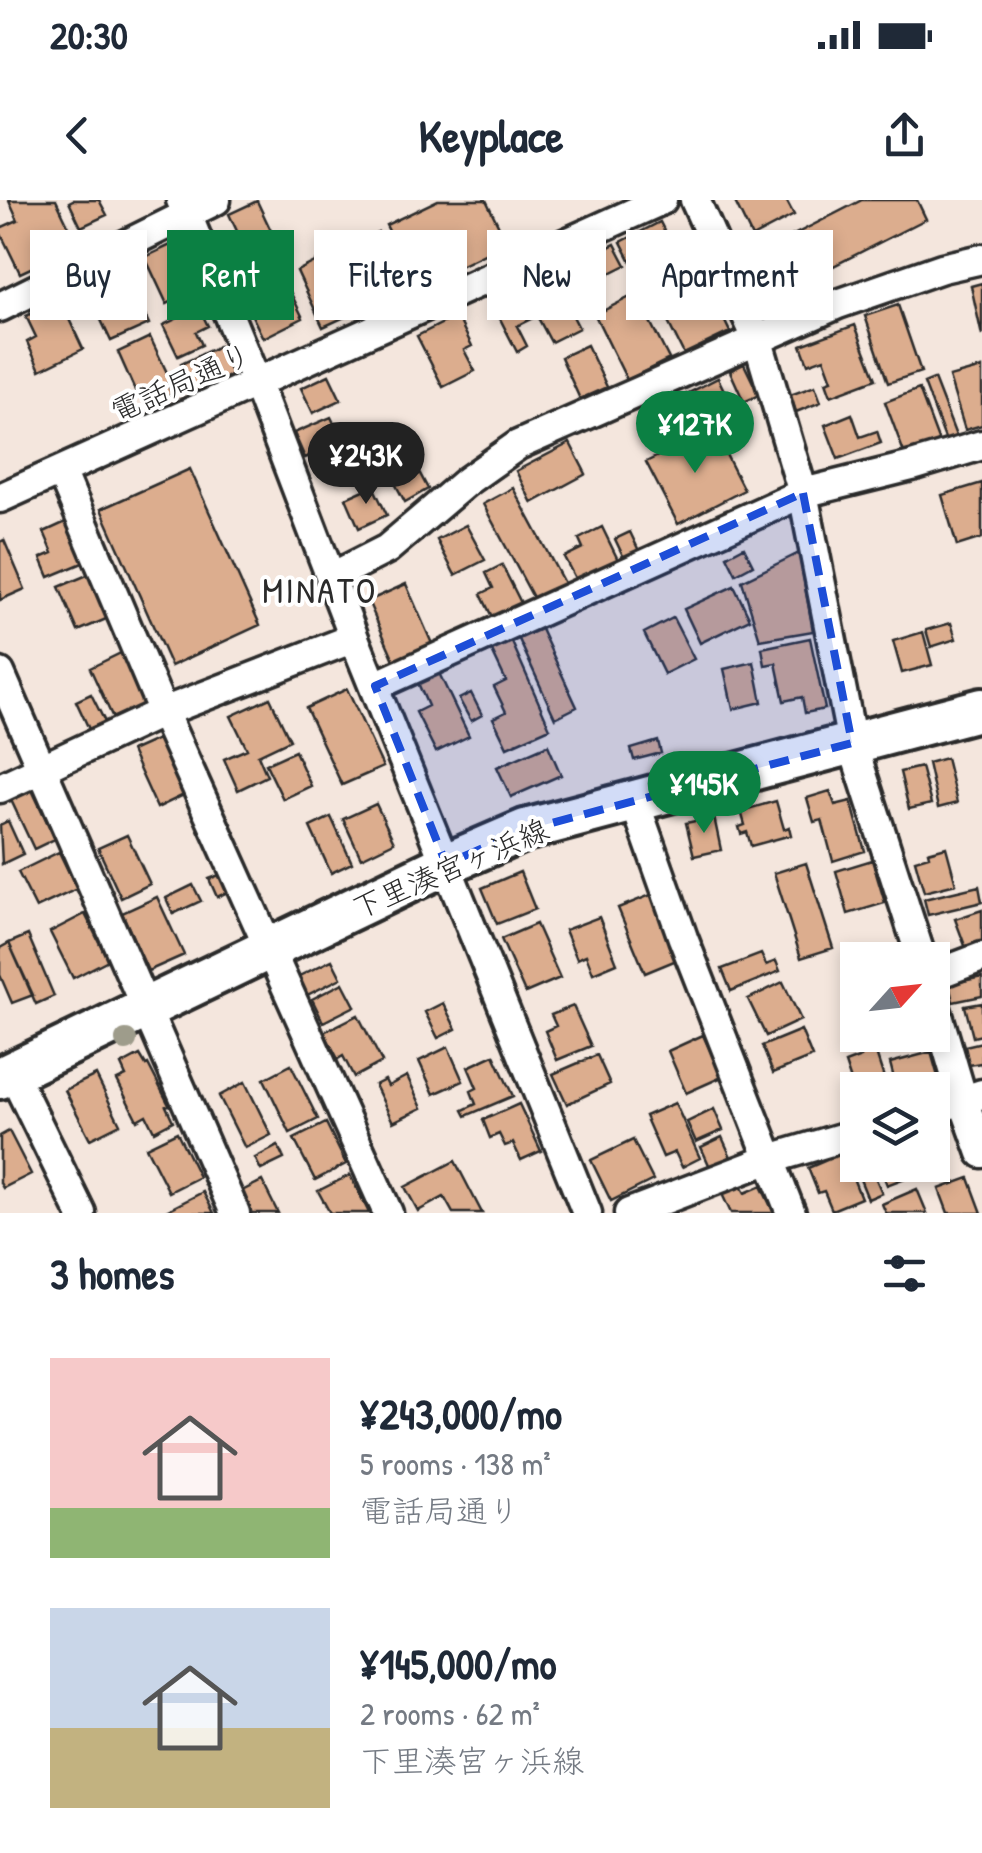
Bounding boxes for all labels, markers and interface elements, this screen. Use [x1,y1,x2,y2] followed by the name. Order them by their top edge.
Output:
[50,9,128,61] text: 20:30
[419,105,563,166] text: Keyplace
[50,108,105,163] icon: back
[877,108,932,163] icon: share
[30,230,147,320] chip: Buy
[167,230,294,320] chip: Rent
[314,230,467,320] chip: Filters
[487,230,606,320] chip: New
[626,230,833,320] chip: Apartment
[104,333,258,431] street label: 電話局通り
[625,391,765,476] pin: ¥127K
[658,402,732,445] text: ¥127K
[296,422,436,507] pin: ¥243K
[330,433,402,476] text: ¥243K
[262,567,378,614] district label: MINATO
[634,751,774,836] pin: ¥145K
[670,762,738,805] text: ¥145K
[346,809,554,927] street label: 下里湊宮ヶ浜線
[840,942,950,1052] north arrow
[840,942,950,1182] map controls
[840,1072,950,1182] button: layers
[50,1245,175,1302] text: 3 homes
[877,1246,932,1301] icon: filters
[360,1385,562,1442] text: ¥243,000/mo
[130,1398,250,1518] icon: home
[360,1442,551,1485] text: 5 rooms · 138 m²
[360,1489,520,1532] text: 電話局通り
[360,1635,556,1692] text: ¥145,000/mo
[130,1648,250,1768] icon: home
[360,1692,540,1735] text: 2 rooms · 62 m²
[360,1739,584,1782] text: 下里湊宮ヶ浜線

